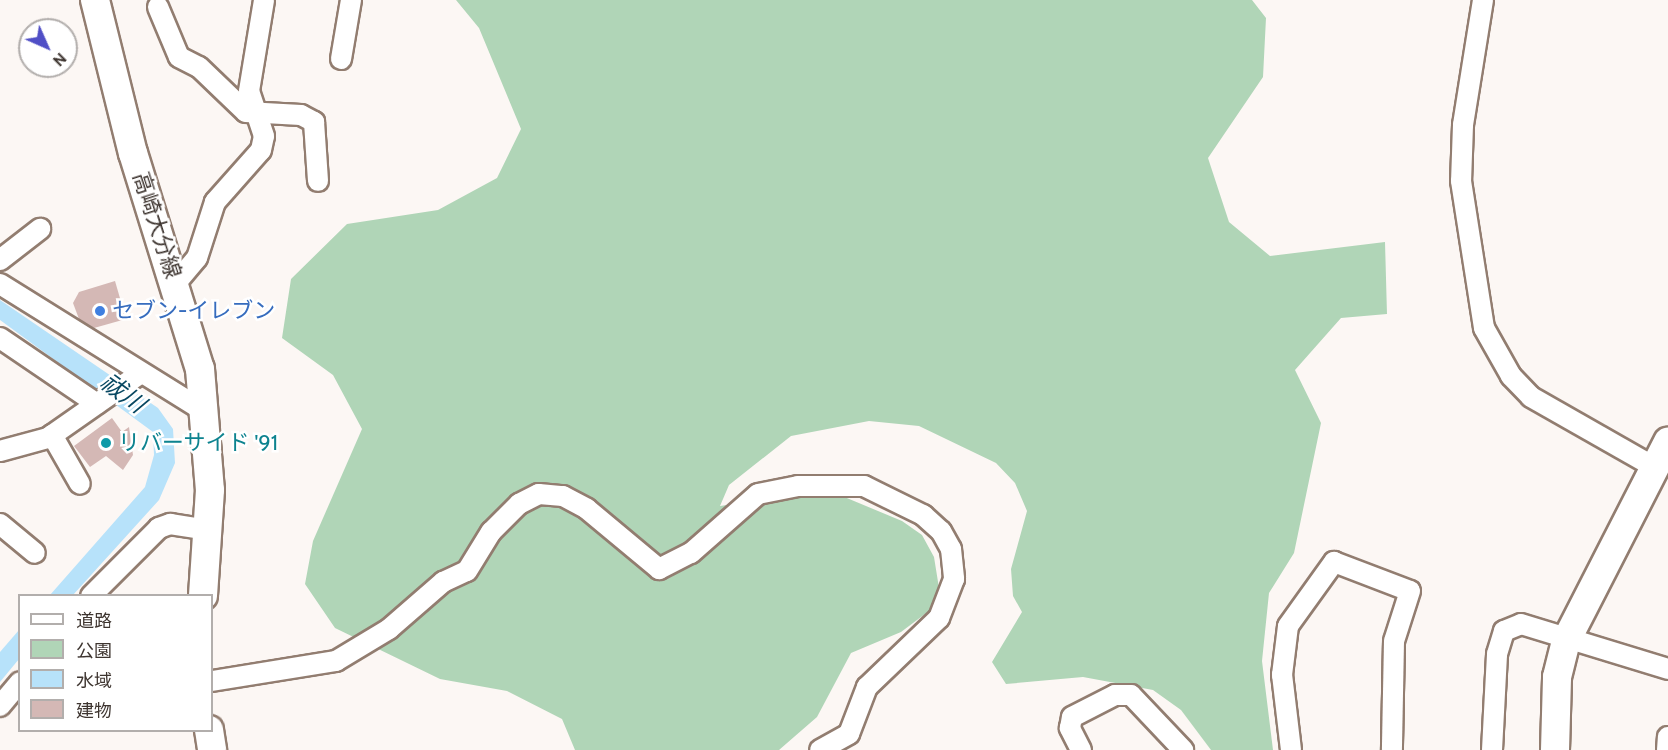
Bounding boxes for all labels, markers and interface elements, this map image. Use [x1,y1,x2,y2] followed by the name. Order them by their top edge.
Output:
[18,18,78,78] north arrow
[49,49,70,70] text: N
[127,169,187,281] street label: 高崎大分線
[112,298,275,324] place label: セブン-イレブン
[93,304,107,318] marker: セブン-イレブン
[95,367,151,419] water label: 祓川
[118,430,278,456] place label: リバーサイド '91
[99,436,113,450] marker: リバーサイド '91
[18,594,213,732] legend
[76,610,112,632] text: 道路
[76,640,112,662] text: 公園
[76,670,112,692] text: 水域
[76,700,112,722] text: 建物

